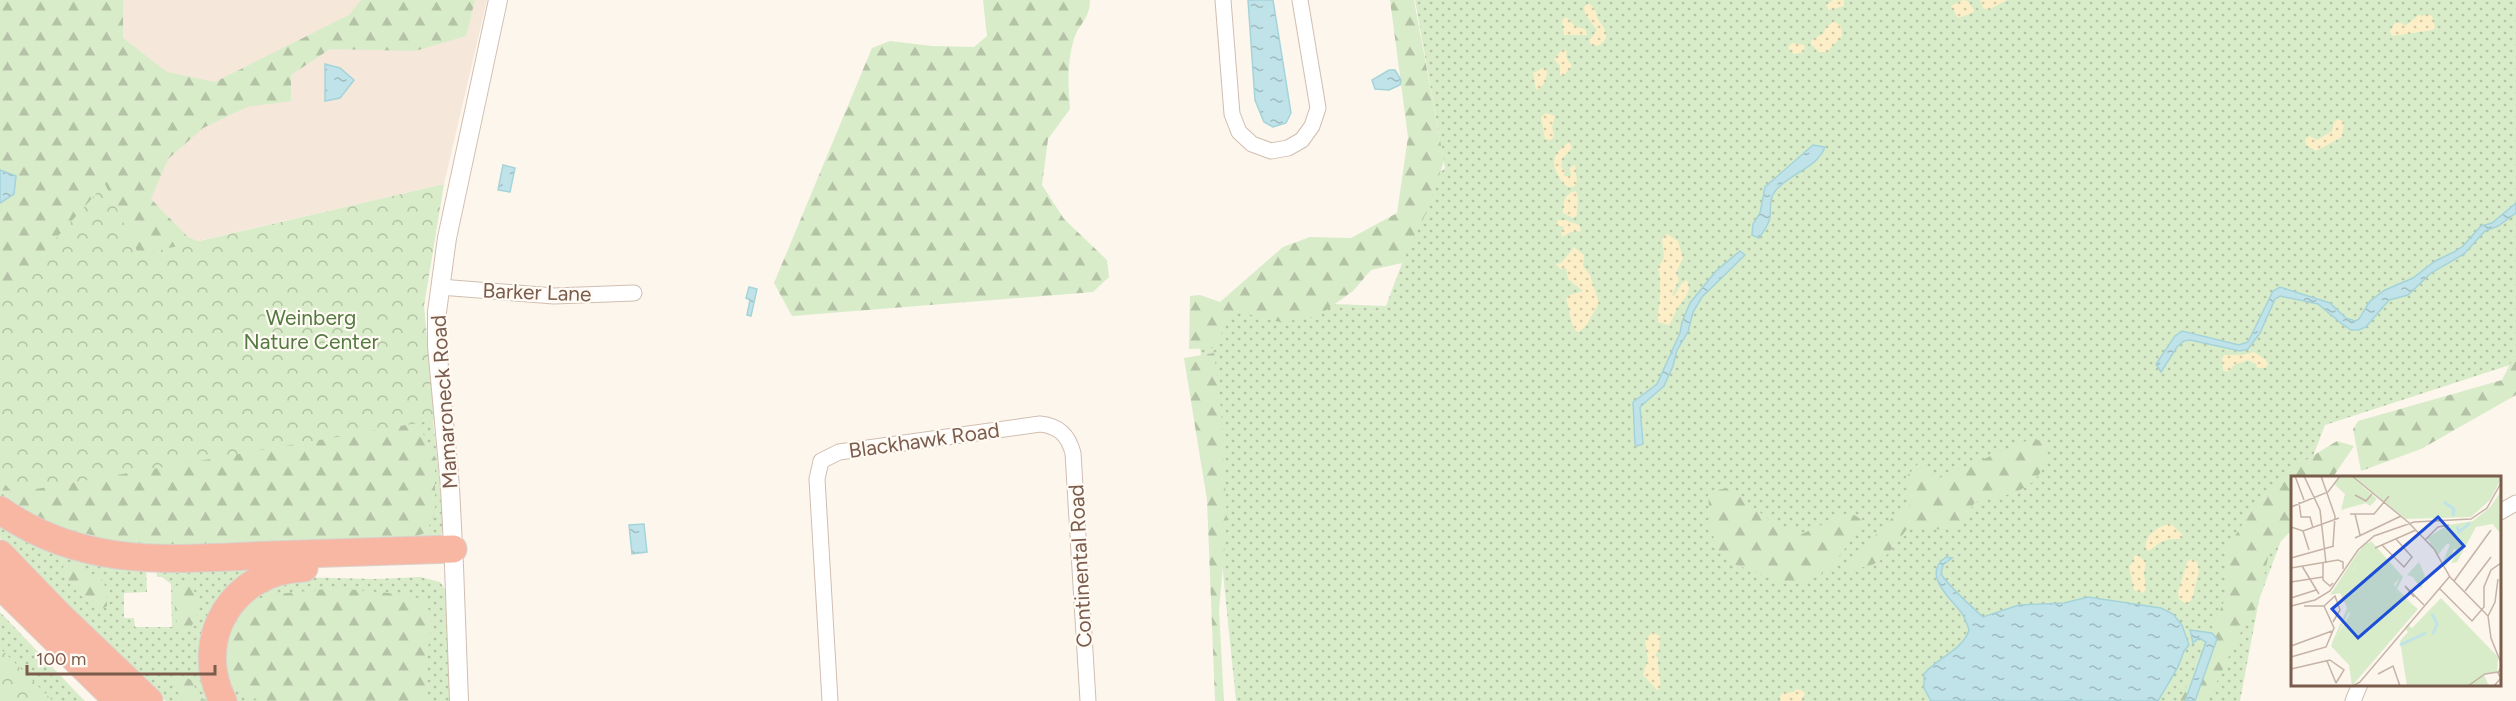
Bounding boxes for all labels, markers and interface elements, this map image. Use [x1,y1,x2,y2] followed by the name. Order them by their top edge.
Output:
[482,278,592,306] street label: Barker Lane
[243,305,379,354] park label: Weinberg Nature Center
[425,314,463,490] street label: Mamaroneck Road
[847,417,1001,463] street label: Blackhawk Road
[2291,476,2501,686] inset map
[1063,484,1097,648] street label: Continental Road
[27,638,214,676] scale bar
[36,648,86,670] text: 100 m

